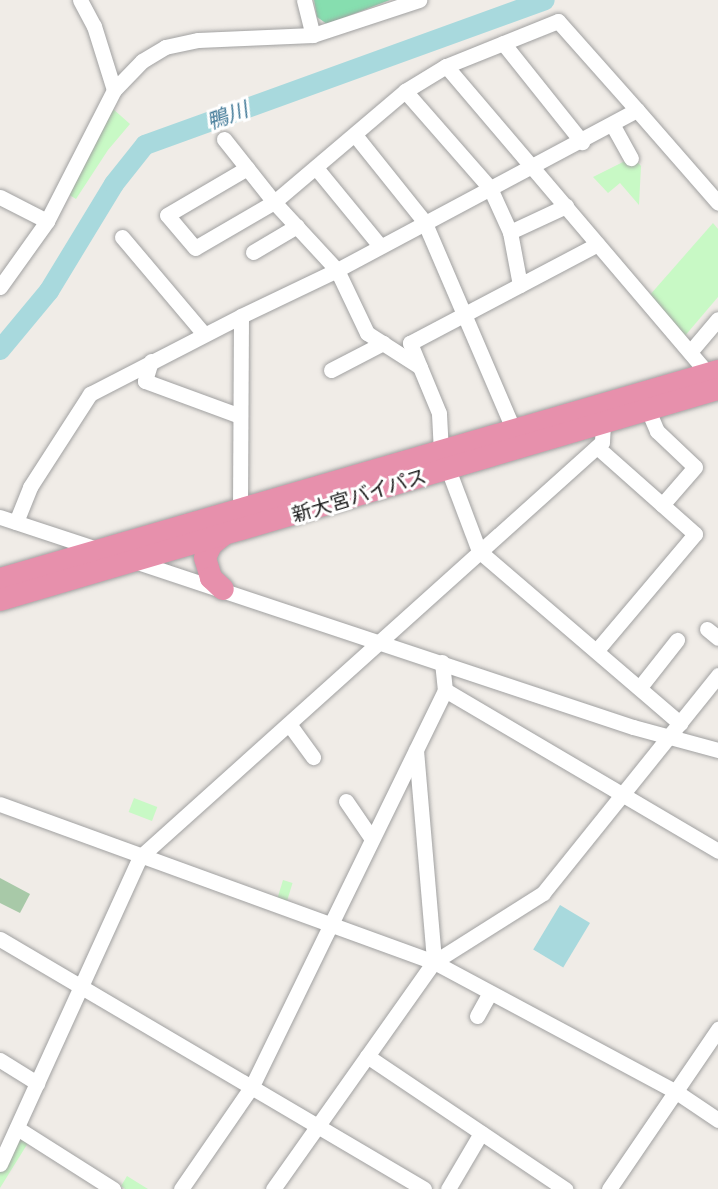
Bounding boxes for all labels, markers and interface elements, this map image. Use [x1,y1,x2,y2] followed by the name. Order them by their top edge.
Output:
[203,96,251,134] water label: 鴨川
[289,463,429,527] street label: 新大宮バイパス

